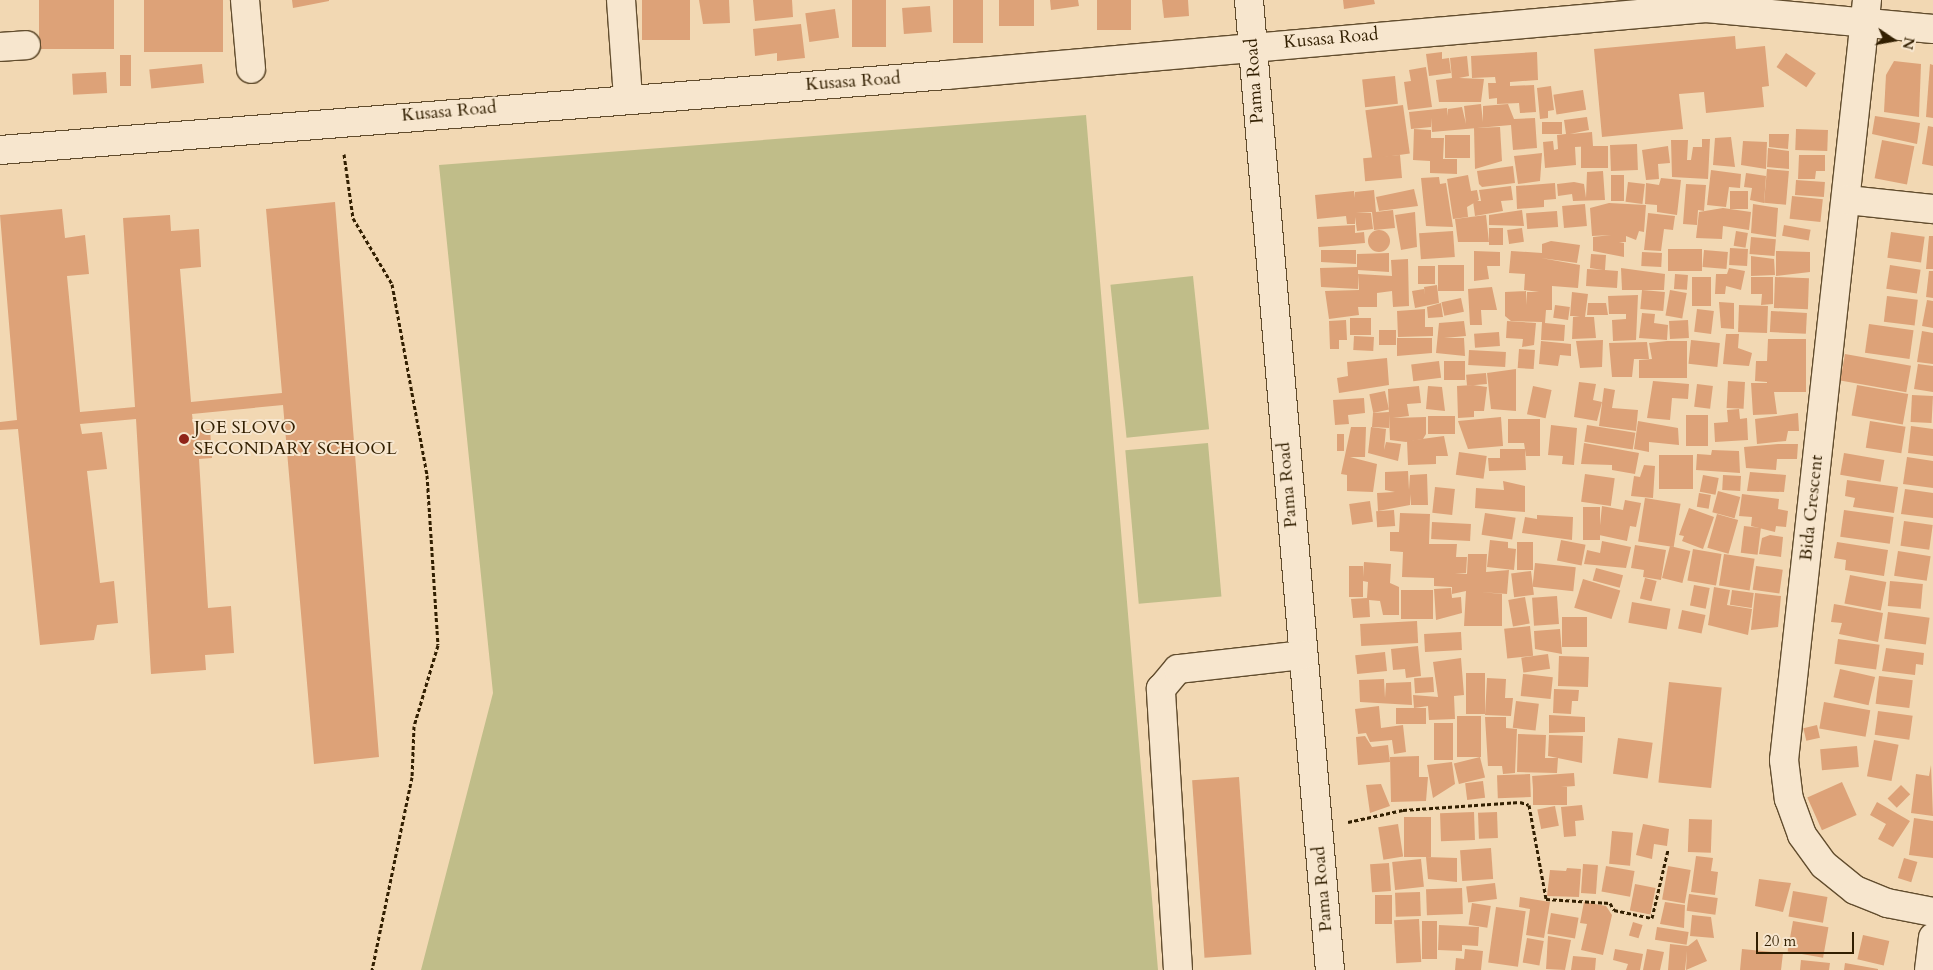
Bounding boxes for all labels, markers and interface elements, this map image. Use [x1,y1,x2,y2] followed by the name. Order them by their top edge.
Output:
[1868,15,1918,65] north arrow
[1283,24,1379,54] street label: Kusasa Road
[1898,35,1919,51] text: N
[1241,37,1269,125] street label: Pama Road
[805,68,901,96] street label: Kusasa Road
[401,97,497,127] street label: Kusasa Road
[194,418,397,460] place label: JOE SLOVO SECONDARY SCHOOL
[178,433,190,445] marker: JOE SLOVO SECONDARY SCHOOL
[1274,441,1302,529] street label: Pama Road
[1796,454,1828,562] street label: Bida Crescent
[1309,845,1337,933] street label: Pama Road
[1758,922,1856,954] scale bar
[1764,931,1796,951] text: 20 m

